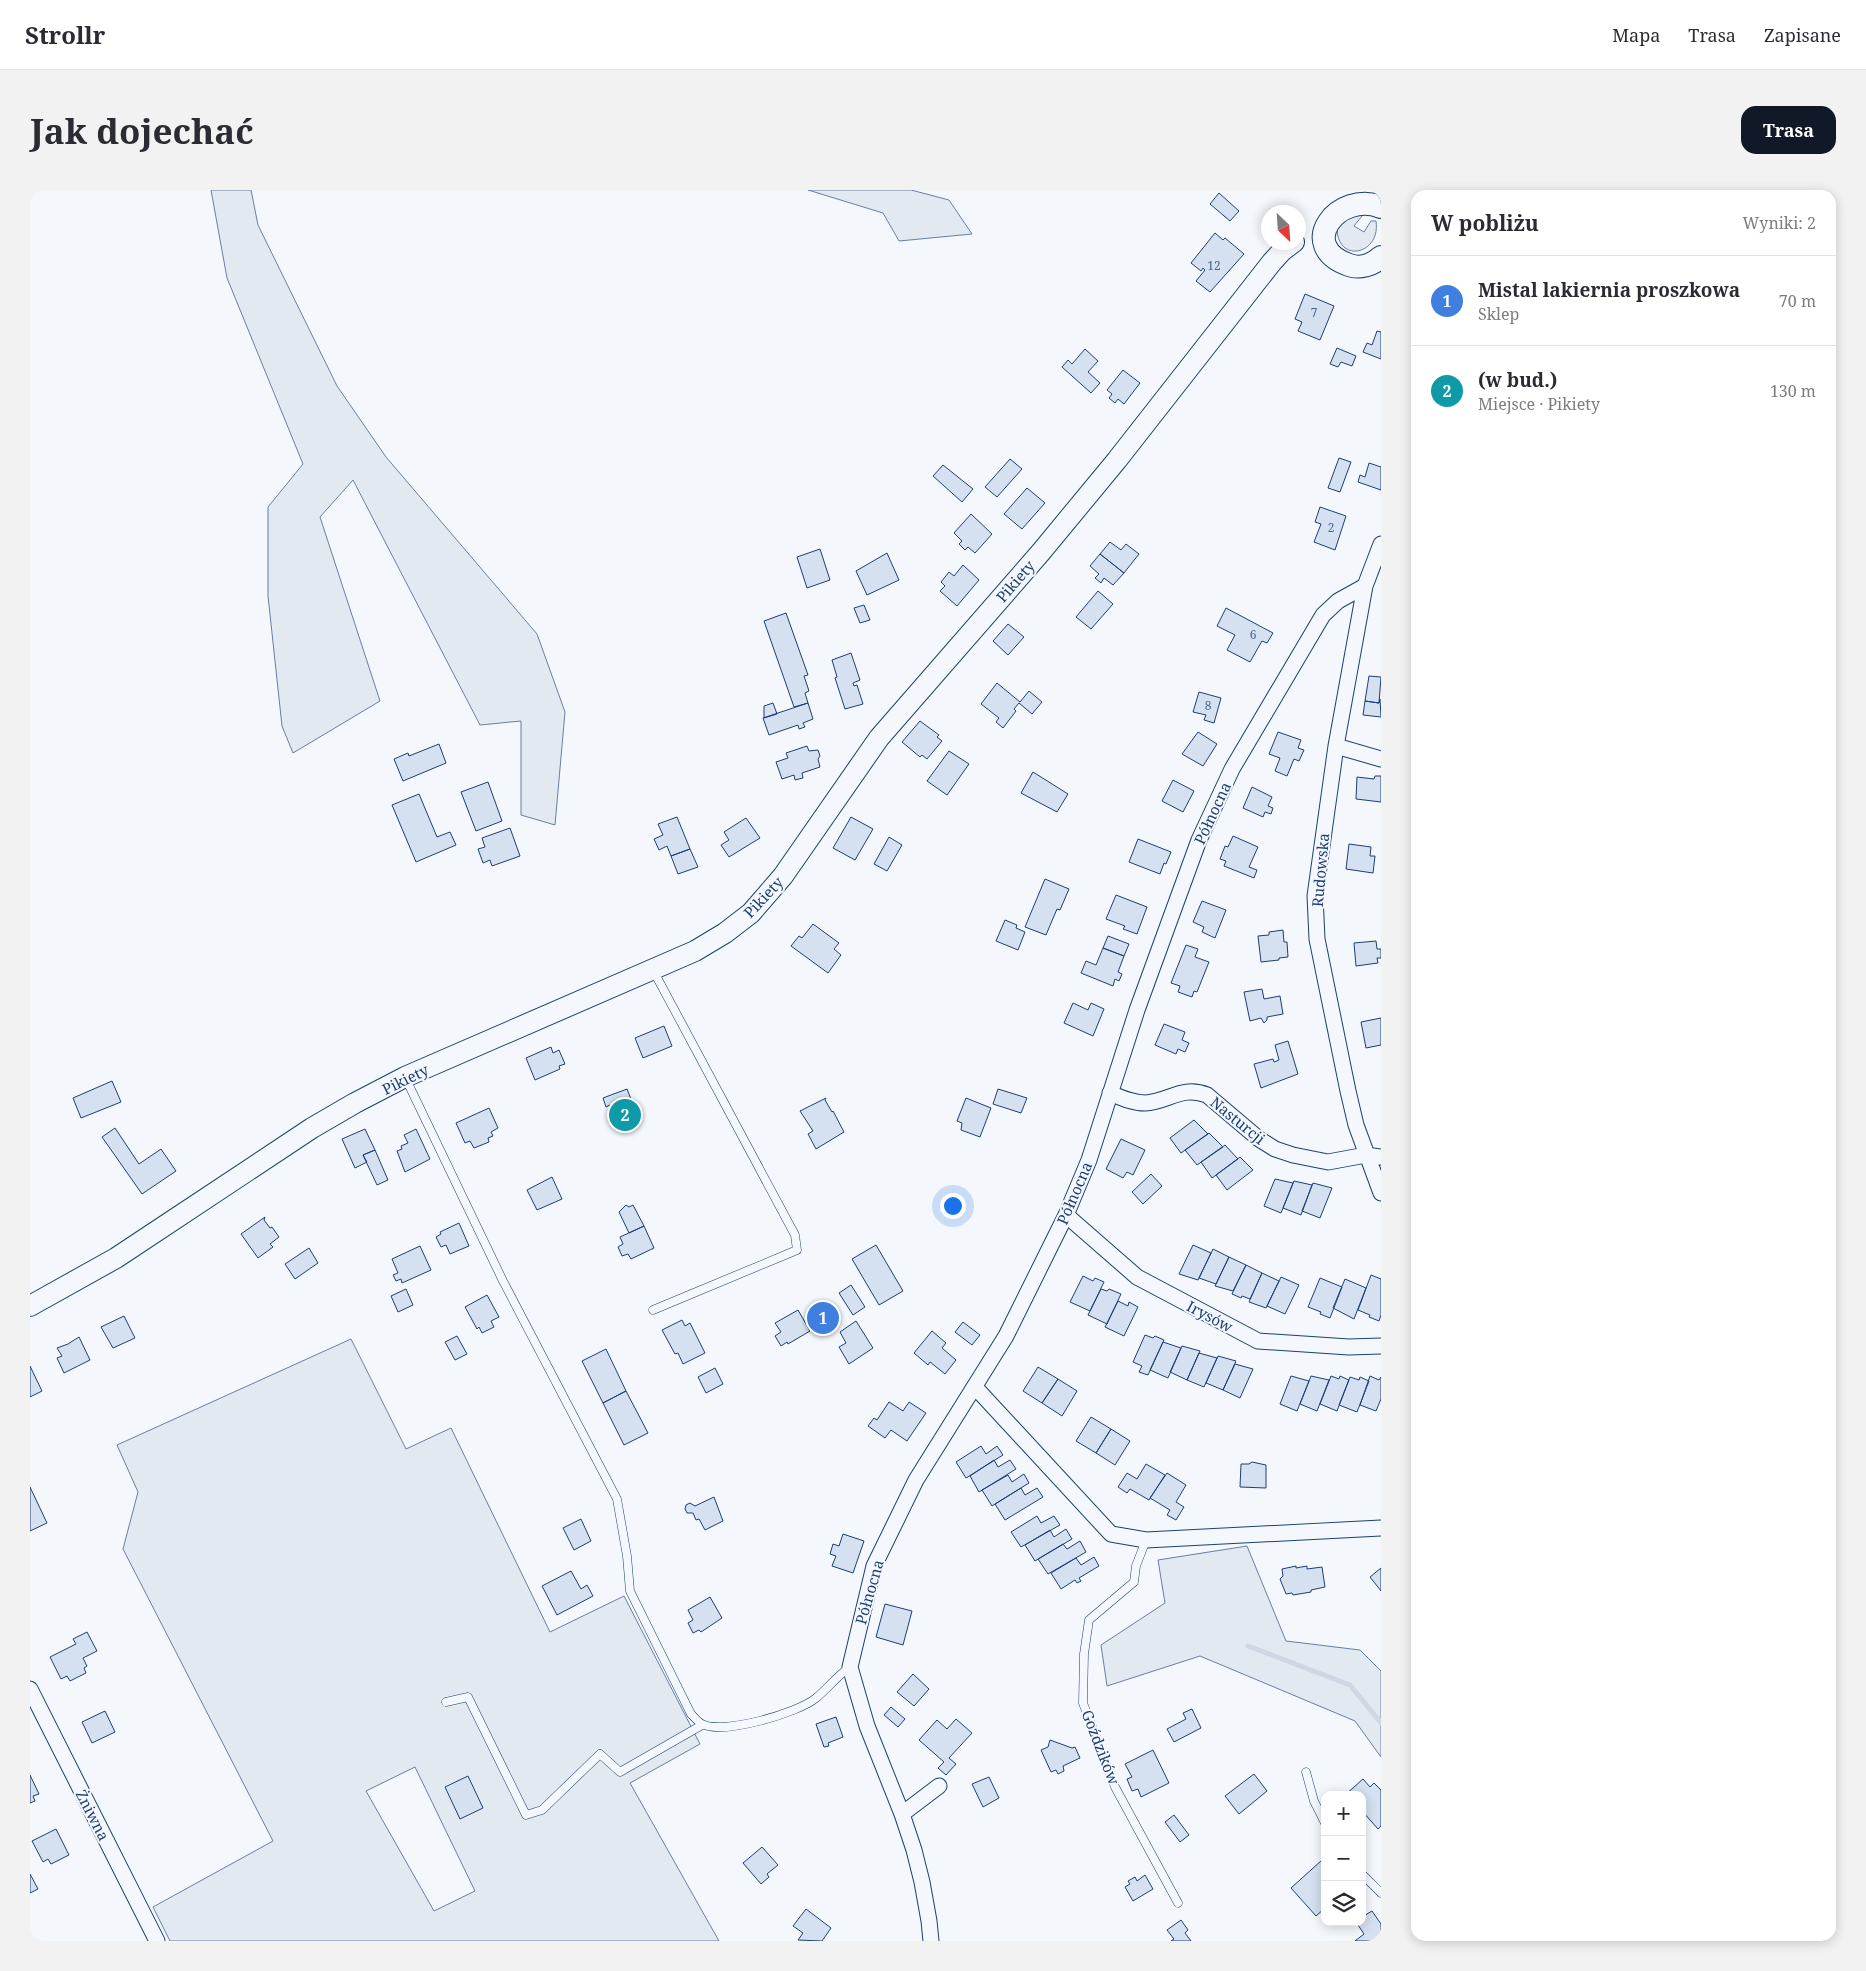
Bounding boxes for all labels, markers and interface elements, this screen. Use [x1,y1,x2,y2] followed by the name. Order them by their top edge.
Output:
[25,18,105,51] text: Strollr
[1612,23,1660,47] text: Mapa
[1688,23,1736,47] text: Trasa
[1764,23,1841,47] text: Zapisane
[1741,106,1836,154] button: Trasa
[30,107,254,154] text: Jak dojechać
[1261,205,1306,250] north arrow
[1431,209,1539,237] text: W pobliżu
[1743,212,1816,234] text: Wyniki: 2
[1207,257,1221,274] house number: 12
[1478,277,1740,303] text: Mistal lakiernia proszkowa
[1442,290,1452,312] text: 1
[1779,290,1816,312] text: 70 m
[1478,303,1519,325] text: Sklep
[1311,304,1318,321] house number: 7
[1478,367,1557,393] text: (w bud.)
[1442,380,1452,402] text: 2
[1770,380,1816,402] text: 130 m
[1478,393,1600,415] text: Miejsce · Pikiety
[1328,519,1334,536] house number: 2
[991,555,1039,606] street label: Pikiety
[1250,626,1257,643] house number: 6
[1205,697,1212,714] house number: 8
[1189,779,1235,847] street label: Północna
[1307,832,1333,908] street label: Rudowska
[739,872,787,922] street label: Pikiety
[378,1059,432,1099] street label: Pikiety
[1206,1092,1270,1148] street label: Nasturcji
[609,1096,641,1134] pin: 2
[1052,1159,1096,1227] street label: Północna
[940,1193,966,1219] your location
[1183,1296,1237,1336] street label: Irysów
[807,1299,839,1337] pin: 1
[850,1557,888,1627] street label: Północna
[1078,1707,1124,1787] street label: Goździków
[72,1786,114,1844] street label: Żniwna
[1321,1791,1366,1926] map controls
[1321,1791,1366,1836] button: +
[1321,1836,1366,1881] button: −
[1321,1881,1366,1926] button: layers

